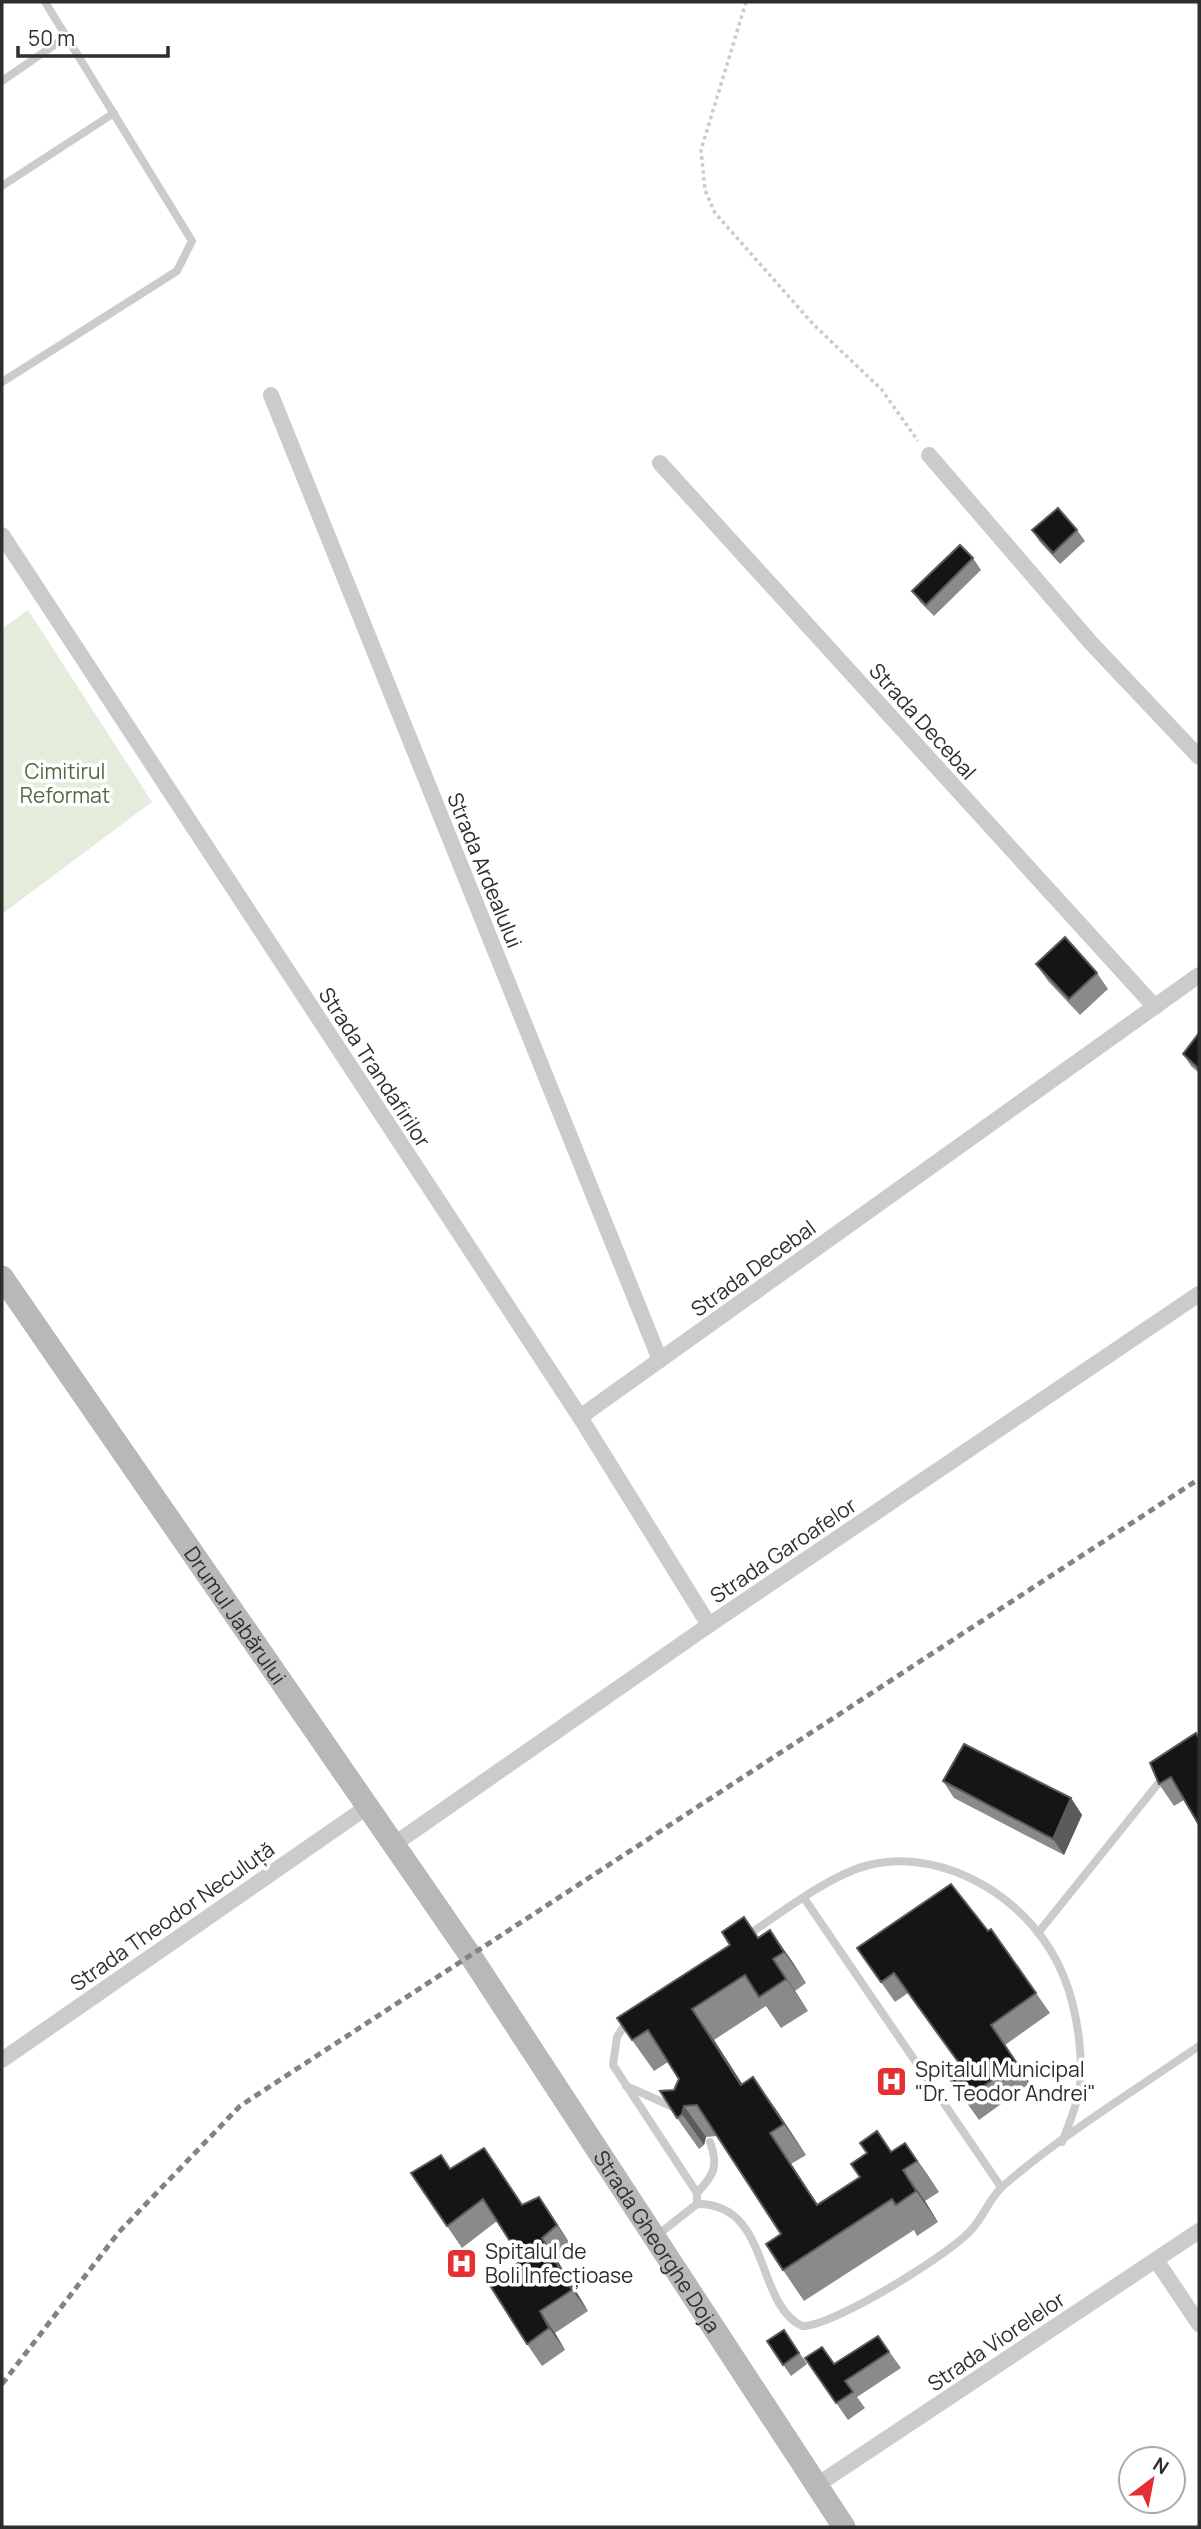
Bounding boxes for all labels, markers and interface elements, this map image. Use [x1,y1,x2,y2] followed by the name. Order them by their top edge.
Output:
[18,14,168,58] scale bar
[28,24,75,52] text: 50 m
[863,657,983,785] street label: Strada Decebal
[20,757,110,809] park label: Cimitirul Reformat
[441,788,529,952] street label: Strada Ardealului
[313,982,437,1153] street label: Strada Trandafirilor
[685,1213,821,1323] street label: Strada Decebal
[704,1490,862,1609] street label: Strada Garoafelor
[178,1541,293,1690] street label: Drumul Jabărului
[64,1835,280,1997] street label: Strada Theodor Neculuță
[915,2055,1096,2107] place label: Spitalul Municipal "Dr. Teodor Andrei"
[875,2064,909,2098] hospital icon: Spitalul Municipal "Dr. Teodor Andrei"
[587,2145,727,2338] street label: Strada Gheorghe Doja
[485,2237,633,2289] place label: Spitalul de Boli Infecțioase
[445,2246,479,2280] hospital icon: Spitalul de Boli Infecțioase
[922,2284,1070,2397] street label: Strada Viorelelor
[1117,2445,1187,2515] north arrow
[1148,2451,1174,2480] text: N

